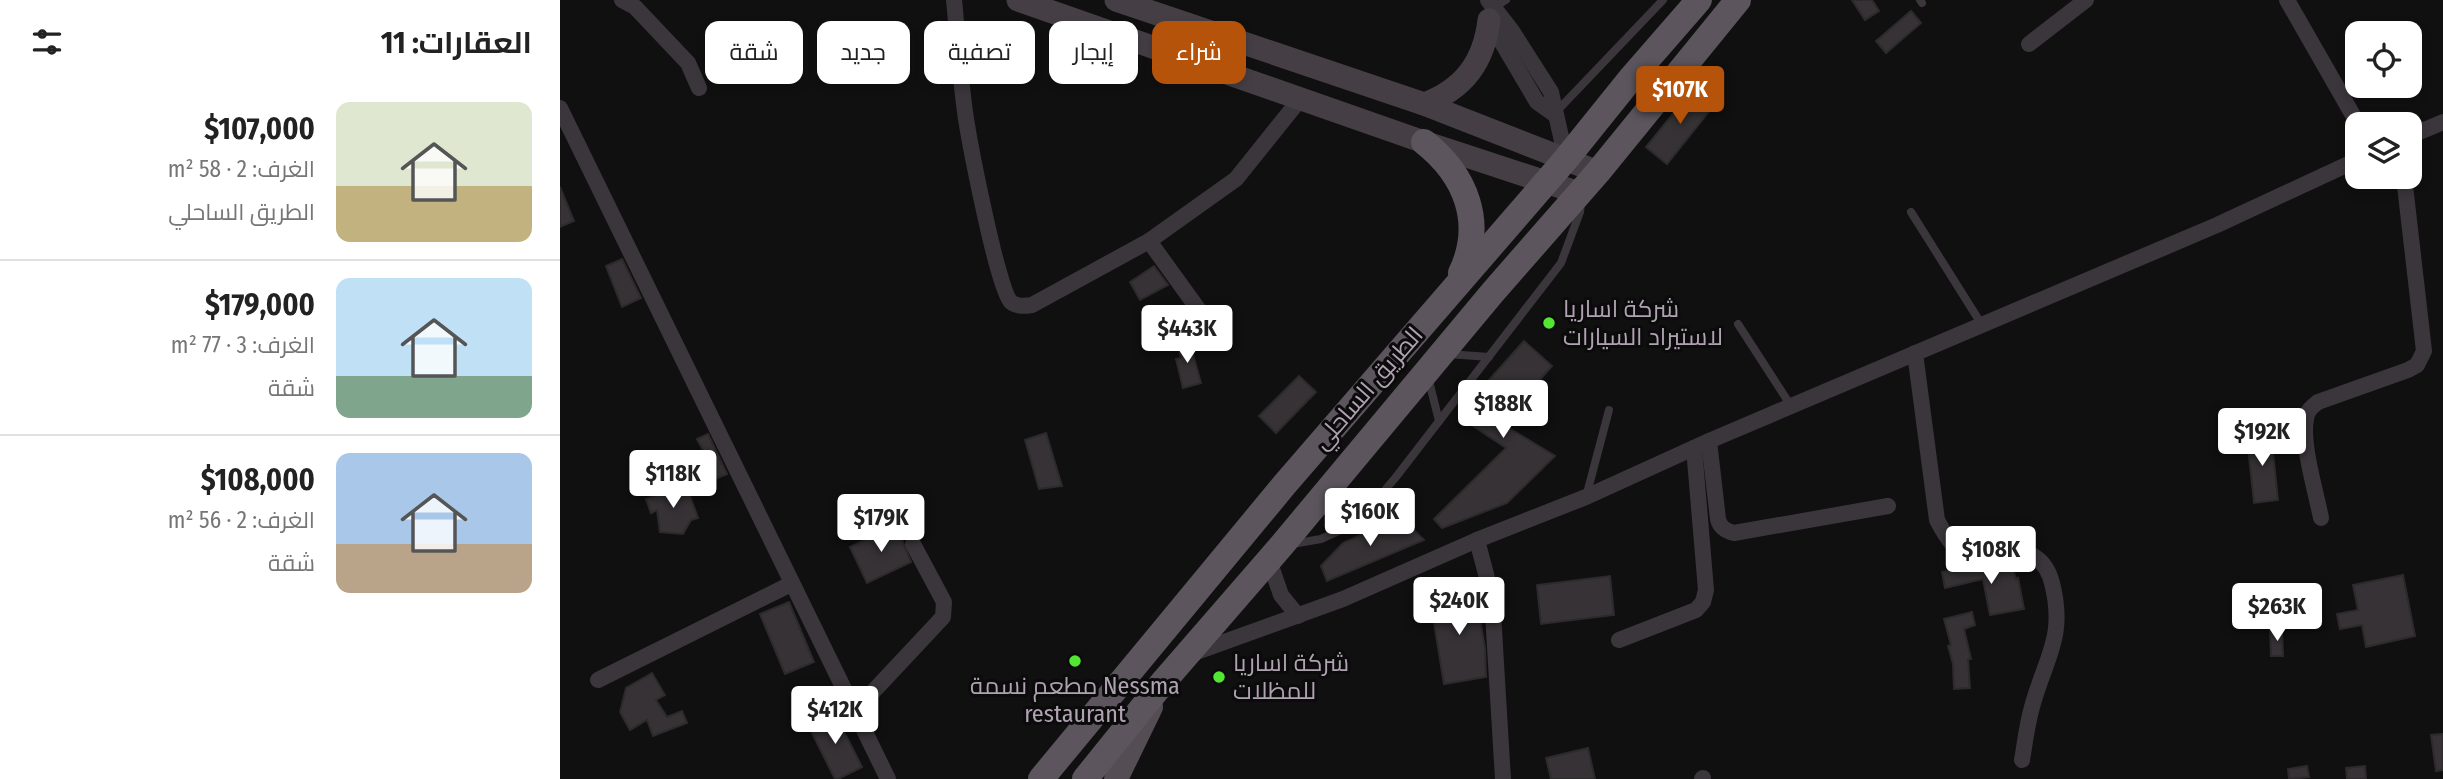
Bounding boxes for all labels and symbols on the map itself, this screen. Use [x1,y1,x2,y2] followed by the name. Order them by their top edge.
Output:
[1631,66,1729,126] pin: $107K
[1563,295,1723,351] place label: شركة اساريا لاستيراد السيارات
[1138,306,1236,365] pin: $443K
[1541,315,1557,331] marker: شركة اساريا لاستيراد السيارات
[1307,321,1433,458] street label: الطريق الساحلي
[1454,380,1552,440] pin: $188K
[2213,408,2311,468] pin: $192K
[624,450,722,510] pin: $118K
[1321,489,1419,548] pin: $160K
[832,494,930,554] pin: $179K
[1942,526,2040,586] pin: $108K
[1410,578,1508,637] pin: $240K
[2228,584,2326,643] pin: $263K
[1233,649,1349,705] place label: شركة اساريا للمظلات
[1067,653,1083,669] marker: مطعم نسمة Nessma restaurant
[1211,669,1227,685] marker: شركة اساريا للمظلات
[970,672,1180,728] place label: مطعم نسمة Nessma restaurant
[786,686,884,746] pin: $412K

